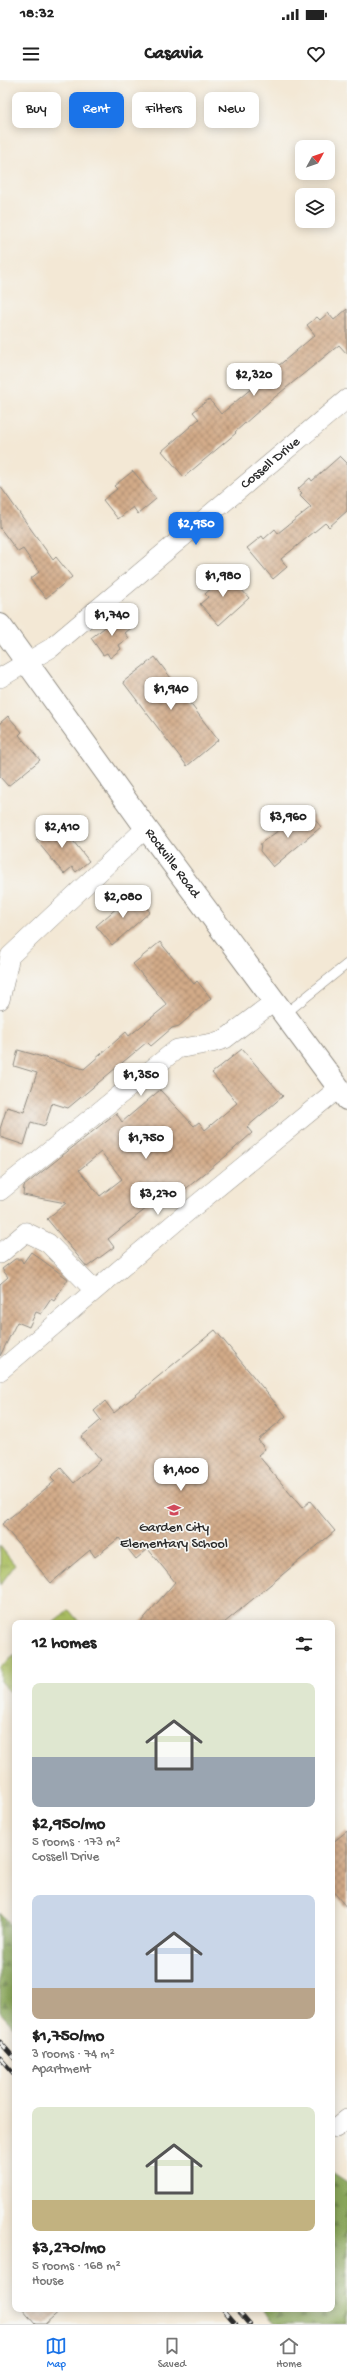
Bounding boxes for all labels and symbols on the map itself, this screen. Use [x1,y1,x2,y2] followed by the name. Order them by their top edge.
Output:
[295,140,335,180] north arrow
[221,363,287,397] pin: $2,320
[237,433,304,493] street label: Cossell Drive
[163,512,229,546] pin: $2,950
[190,564,256,598] pin: $1,980
[79,603,145,637] pin: $1,740
[138,677,204,711] pin: $1,940
[255,805,321,839] pin: $3,960
[29,815,95,849] pin: $2,410
[141,825,205,903] street label: Rockville Road
[90,885,156,919] pin: $2,080
[108,1063,174,1097] pin: $1,350
[113,1126,179,1160] pin: $1,750
[125,1182,191,1216] pin: $3,270
[148,1458,214,1492] pin: $1,400
[166,1502,182,1518] school or university icon: Garden City Elementary School
[120,1520,228,1553] place label: Garden City Elementary School

